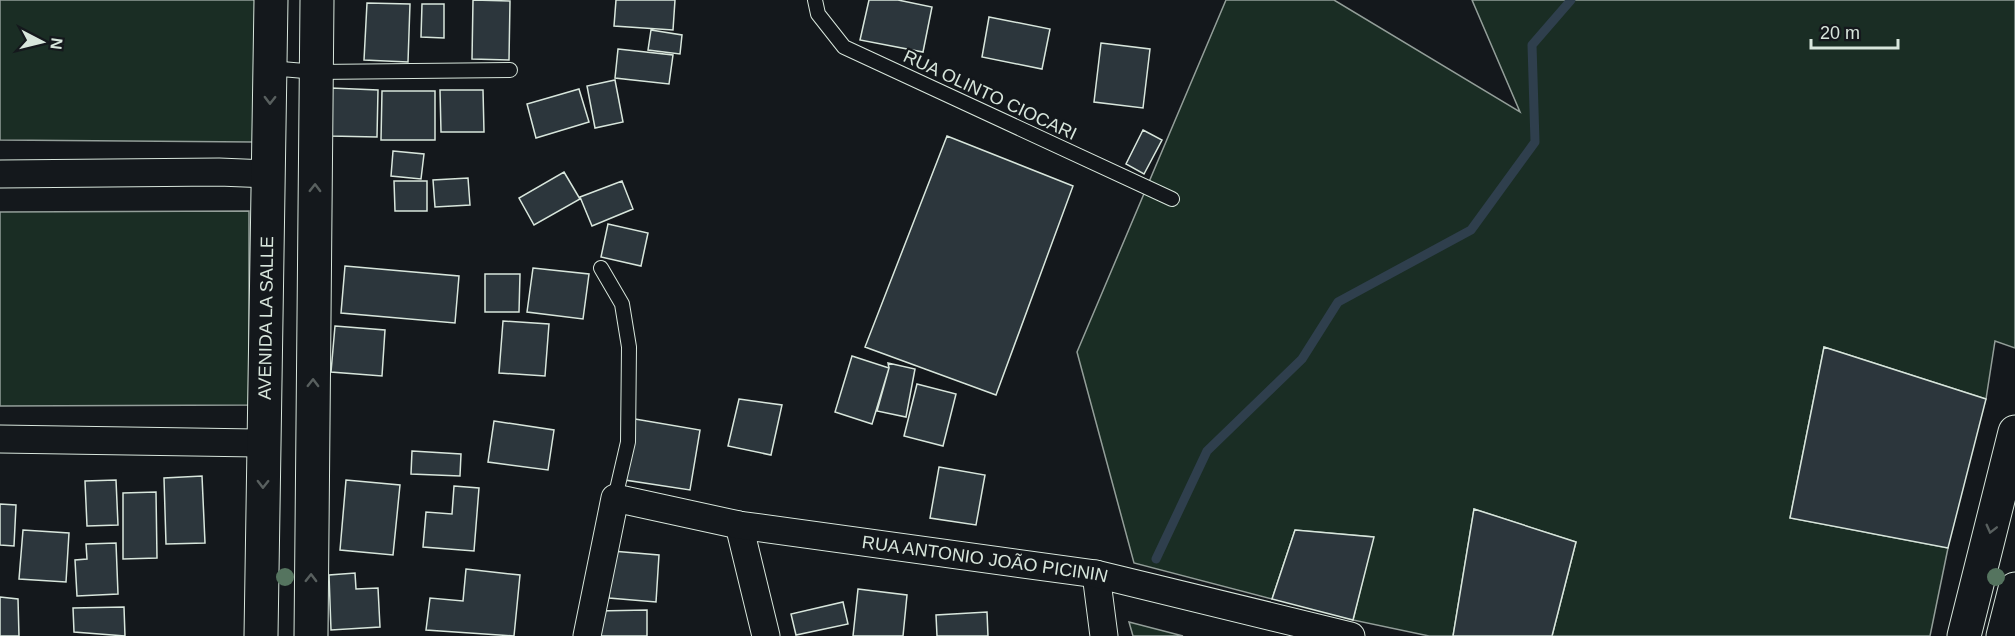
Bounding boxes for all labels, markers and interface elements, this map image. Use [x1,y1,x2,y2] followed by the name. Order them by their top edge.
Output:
[12,12,72,72] north arrow
[1811,12,1898,50] scale bar
[1820,23,1860,43] text: 20 m
[47,37,66,51] text: N
[900,46,1080,144] street label: RUA OLINTO CIOCARI
[264,96,276,105] one-way arrow
[309,183,321,192] one-way arrow
[255,236,277,400] street label: AVENIDA LA SALLE
[307,378,319,387] one-way arrow
[257,480,269,489] one-way arrow
[1985,524,1998,534] one-way arrow
[861,532,1110,587] street label: RUA ANTONIO JOÃO PICININ
[305,573,317,582] one-way arrow

